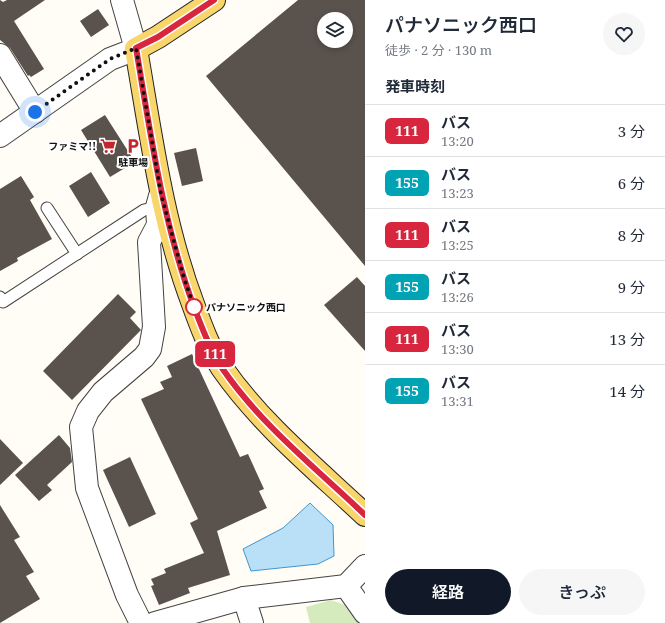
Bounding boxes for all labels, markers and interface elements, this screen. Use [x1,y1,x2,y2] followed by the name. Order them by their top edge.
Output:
[317,12,353,48] map controls
[317,12,353,48] button: layers
[385,12,537,38] text: パナソニック西口
[603,13,645,55] button: heart
[385,41,492,59] text: 徒歩 · 2 分 · 130 m
[385,76,445,96] text: 発車時刻
[25,102,45,122] your location
[441,112,471,132] text: バス
[395,121,419,140] text: 111
[618,121,645,141] text: 3 分
[441,132,474,150] text: 13:20
[99,137,117,155] supermarket icon: ファミマ!!
[124,137,142,155] parking icon: 駐車場
[48,139,96,153] place label: ファミマ!!
[118,155,148,169] place label: 駐車場
[441,164,471,184] text: バス
[395,173,419,192] text: 155
[618,173,645,193] text: 6 分
[441,184,474,202] text: 13:23
[441,216,471,236] text: バス
[395,225,419,244] text: 111
[618,225,645,245] text: 8 分
[441,236,474,254] text: 13:25
[441,268,471,288] text: バス
[395,277,419,296] text: 155
[618,277,645,297] text: 9 分
[441,288,474,306] text: 13:26
[185,298,203,316] marker: パナソニック西口
[206,300,286,314] place label: パナソニック西口
[441,320,471,340] text: バス
[395,329,419,348] text: 111
[609,329,645,349] text: 13 分
[441,340,474,358] text: 13:30
[192,341,238,367] line badge: 111
[203,344,227,363] text: 111
[441,372,471,392] text: バス
[395,381,419,400] text: 155
[609,381,645,401] text: 14 分
[441,392,474,410] text: 13:31
[385,569,511,615] button: 経路
[519,569,645,615] button: きっぷ

